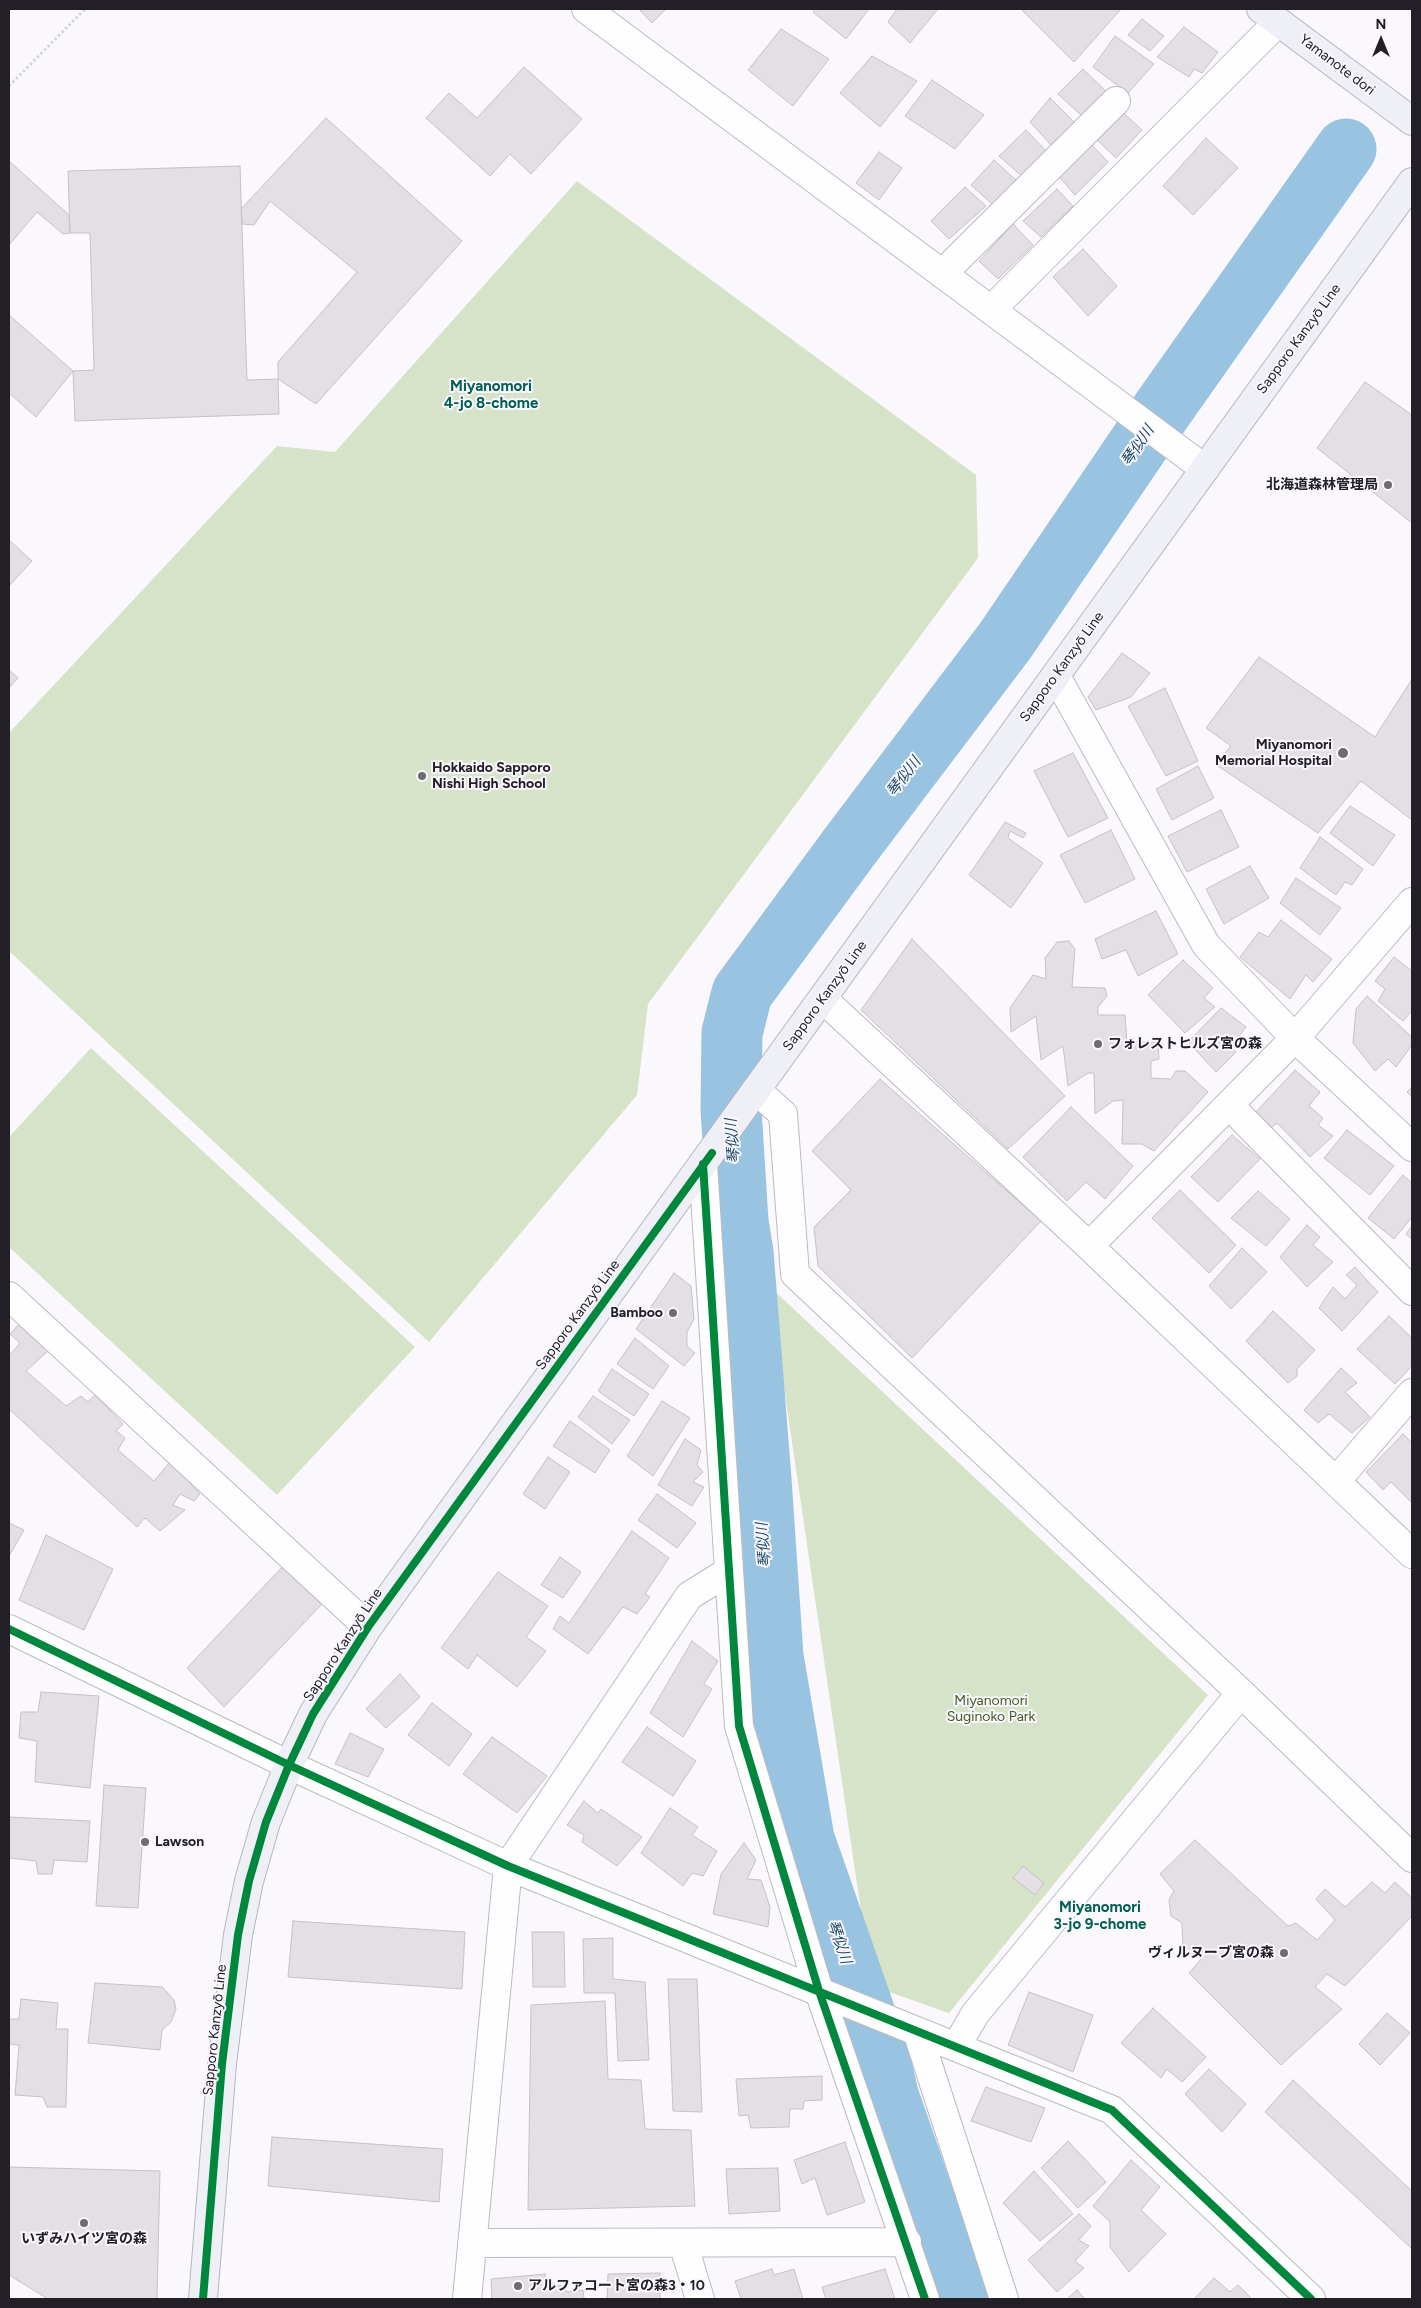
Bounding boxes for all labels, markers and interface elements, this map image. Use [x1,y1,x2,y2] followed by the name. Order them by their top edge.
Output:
[1356,15,1406,65] north arrow
[1376,16,1386,33] text: N
[1296,31,1378,99] street label: Yamanote dori
[1253,281,1345,397] street label: Sapporo Kanzyō Line
[444,378,538,413] district label: Miyanomori 4-jo 8-chome
[1118,422,1158,470] water label: 琴似川
[1266,477,1378,493] place label: 北海道森林管理局
[1382,479,1394,491] marker: 北海道森林管理局
[1016,609,1108,725] street label: Sapporo Kanzyō Line
[1215,737,1332,770] place label: Miyanomori Memorial Hospital
[1336,746,1350,760] marker: Miyanomori Memorial Hospital
[883,754,925,800] water label: 琴似川
[432,760,551,792] place label: Hokkaido Sapporo Nishi High School
[416,770,428,782] marker: Hokkaido Sapporo Nishi High School
[779,938,871,1054] street label: Sapporo Kanzyō Line
[1108,1036,1262,1052] place label: フォレストヒルズ宮の森
[1092,1038,1104,1050] marker: フォレストヒルズ宮の森
[722,1118,744,1164] water label: 琴似川
[532,1257,624,1373] street label: Sapporo Kanzyō Line
[610,1305,663,1321] place label: Bamboo
[667,1307,679,1319] marker: Bamboo
[753,1522,775,1568] water label: 琴似川
[300,1585,386,1705] street label: Sapporo Kanzyō Line
[947,1693,1035,1725] park label: Miyanomori Suginoko Park
[155,1834,204,1850] place label: Lawson
[139,1836,151,1848] marker: Lawson
[1054,1899,1146,1934] district label: Miyanomori 3-jo 9-chome
[823,1918,855,1966] water label: 琴似川
[1148,1945,1274,1961] place label: ヴィルヌーブ宮の森
[1278,1947,1290,1959] marker: ヴィルヌーブ宮の森
[200,1964,230,2096] street label: Sapporo Kanzyō Line
[78,2217,90,2229] marker: いずみハイツ宮の森
[21,2231,147,2247] place label: いずみハイツ宮の森
[528,2278,705,2294] place label: アルファコート宮の森3・10
[512,2280,524,2292] marker: アルファコート宮の森3・10

